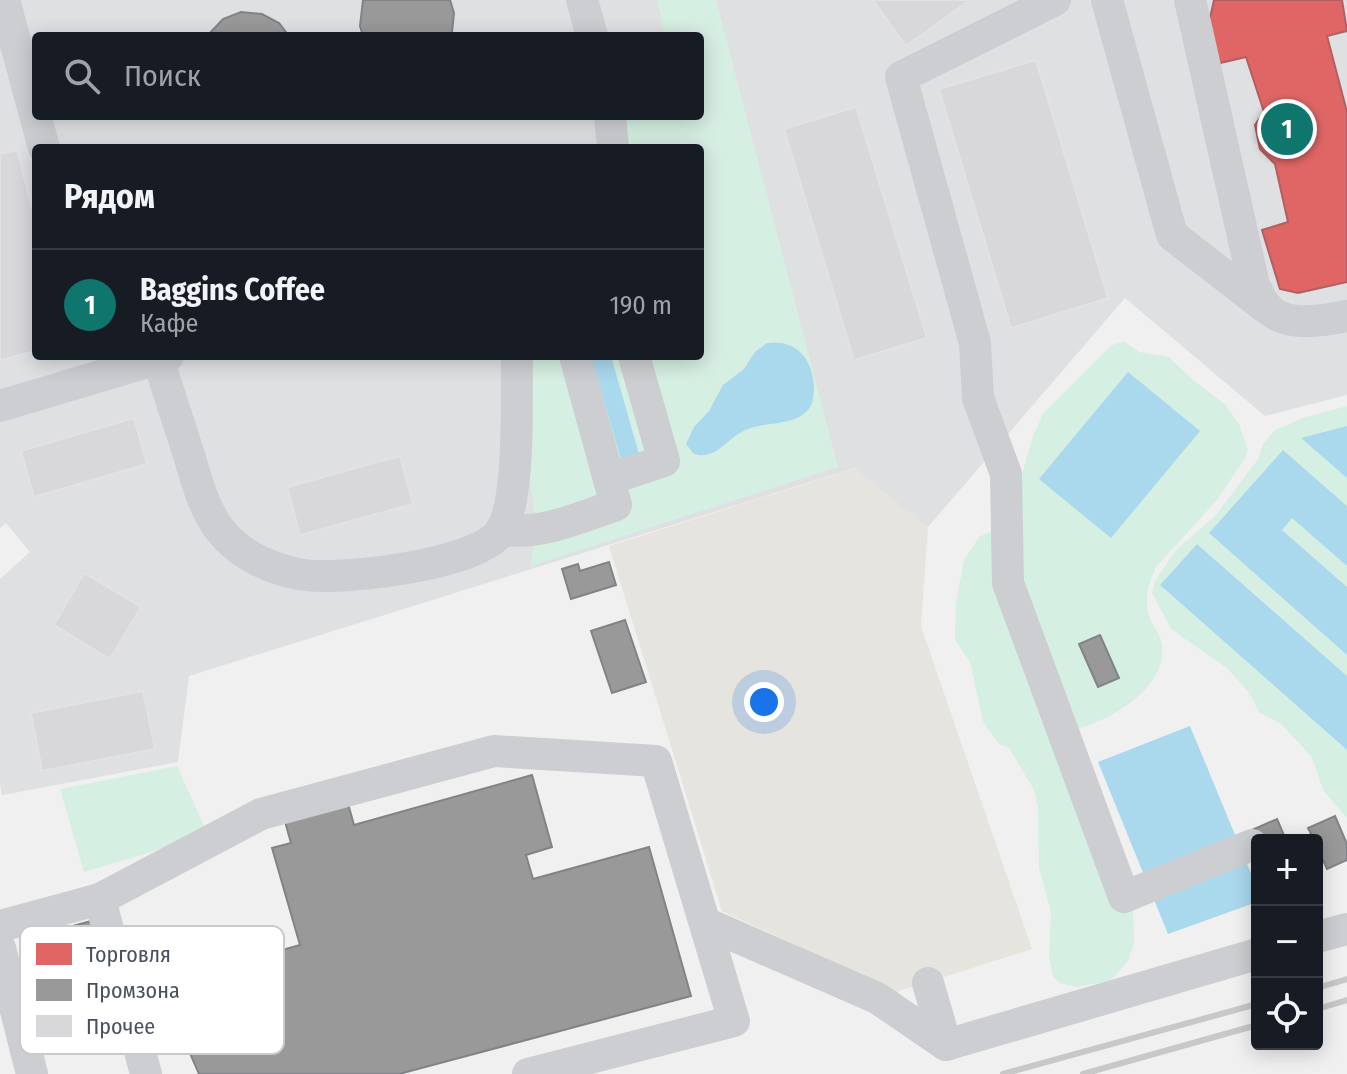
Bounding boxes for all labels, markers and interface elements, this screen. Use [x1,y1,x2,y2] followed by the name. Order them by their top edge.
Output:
[32,32,704,120] search box
[60,54,104,98] icon: search
[124,58,201,94] text: Поиск
[1261,99,1313,159] pin: 1
[64,176,155,217] text: Рядом
[140,272,325,308] text: Baggins Coffee
[85,290,96,321] text: 1
[610,290,672,321] text: 190 m
[140,308,198,339] text: Кафе
[744,682,784,722] your location
[1251,834,1323,1050] map controls
[1251,834,1323,906] button: +
[1251,906,1323,978] button: −
[20,926,284,1054] legend
[86,941,171,968] text: Торговля
[86,977,180,1004] text: Промзона
[1251,978,1323,1050] button: locate
[86,1013,155,1040] text: Прочее

